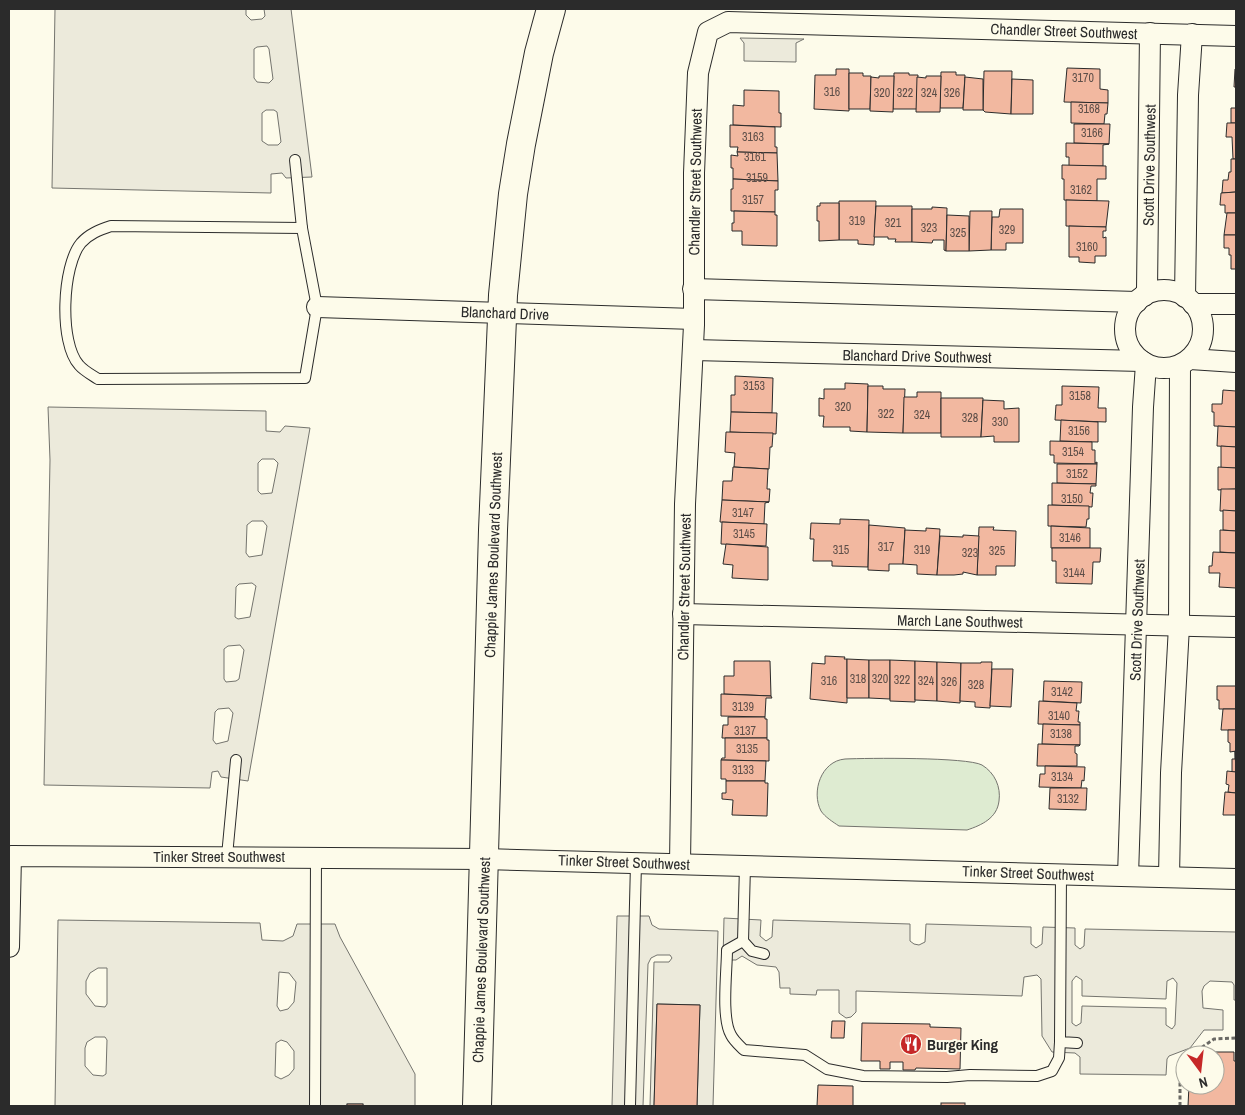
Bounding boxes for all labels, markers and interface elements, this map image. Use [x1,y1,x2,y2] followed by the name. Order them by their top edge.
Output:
[990,18,1138,44] street label: Chandler Street Southwest
[1072,70,1094,86] house number: 3170
[824,84,840,100] house number: 316
[874,85,890,101] house number: 320
[897,85,913,101] house number: 322
[921,85,938,101] house number: 324
[944,85,960,101] house number: 326
[1078,101,1100,117] house number: 3168
[1137,103,1161,226] street label: Scott Drive Southwest
[683,108,707,256] street label: Chandler Street Southwest
[1081,125,1103,141] house number: 3166
[742,129,764,145] house number: 3163
[744,149,766,165] house number: 3161
[746,170,768,186] house number: 3159
[1070,182,1092,198] house number: 3162
[742,192,764,208] house number: 3157
[849,213,865,229] house number: 319
[885,215,902,231] house number: 321
[921,220,937,236] house number: 323
[999,222,1015,238] house number: 329
[950,225,967,241] house number: 325
[1076,239,1098,255] house number: 3160
[461,301,550,325] street label: Blanchard Drive
[842,344,992,368] street label: Blanchard Drive Southwest
[743,378,765,394] house number: 3153
[1069,388,1091,404] house number: 3158
[835,399,851,415] house number: 320
[878,406,894,422] house number: 322
[914,407,931,423] house number: 324
[962,410,978,426] house number: 328
[992,414,1008,430] house number: 330
[1068,423,1090,439] house number: 3156
[1062,444,1084,460] house number: 3154
[479,451,507,658] street label: Chappie James Boulevard Southwest
[1066,466,1088,482] house number: 3152
[1061,491,1083,507] house number: 3150
[732,505,754,521] house number: 3147
[672,513,696,661] street label: Chandler Street Southwest
[733,526,755,542] house number: 3145
[1059,530,1081,546] house number: 3146
[878,539,895,555] house number: 317
[833,542,850,558] house number: 315
[914,542,930,558] house number: 319
[989,543,1006,559] house number: 325
[962,545,978,561] house number: 323
[1124,558,1150,681] street label: Scott Drive Southwest
[1063,565,1085,581] house number: 3144
[897,609,1024,633] street label: March Lane Southwest
[850,671,866,687] house number: 318
[872,671,888,687] house number: 320
[894,672,910,688] house number: 322
[821,673,837,689] house number: 316
[918,673,935,689] house number: 324
[941,674,957,690] house number: 326
[968,677,984,693] house number: 328
[1051,684,1073,700] house number: 3142
[732,699,754,715] house number: 3139
[1048,708,1070,724] house number: 3140
[734,723,756,739] house number: 3137
[1050,726,1072,742] house number: 3138
[736,741,758,757] house number: 3135
[732,762,754,778] house number: 3133
[1051,769,1073,785] house number: 3134
[1057,791,1079,807] house number: 3132
[153,846,285,867] street label: Tinker Street Southwest
[558,849,691,875] street label: Tinker Street Southwest
[467,856,495,1063] street label: Chappie James Boulevard Southwest
[962,860,1095,886] street label: Tinker Street Southwest
[899,1032,923,1056] restaurant icon: Burger King
[927,1034,999,1055] place label: Burger King
[1175,1045,1225,1095] north arrow
[1197,1073,1210,1092] text: N

